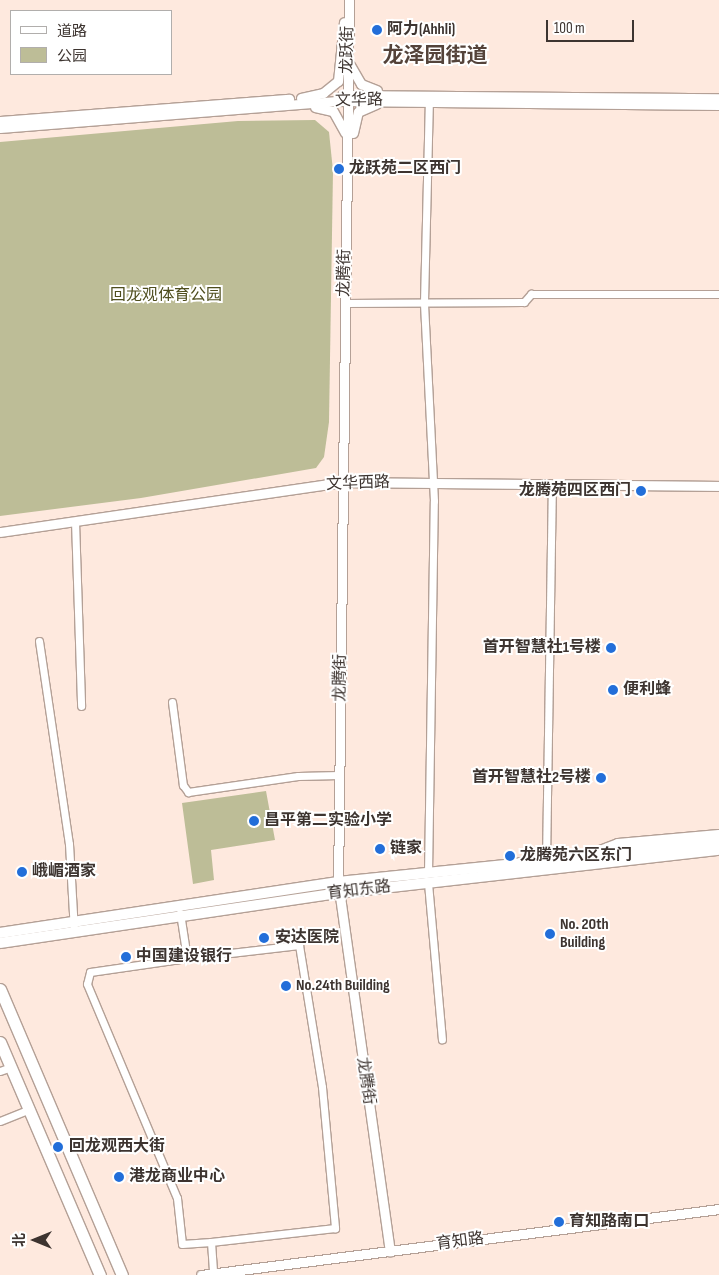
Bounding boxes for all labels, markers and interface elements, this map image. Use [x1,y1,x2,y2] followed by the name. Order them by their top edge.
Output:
[10,10,172,75] legend
[549,10,636,42] scale bar
[554,19,585,38] text: 100 m
[387,20,455,40] place label: 阿力(Ahhli)
[57,22,87,41] text: 道路
[371,24,383,36] marker: 阿力(Ahhli)
[338,26,358,74] street label: 龙跃街
[383,43,487,69] district label: 龙泽园街道
[57,47,87,66] text: 公园
[335,91,383,111] street label: 文华路
[349,159,461,179] place label: 龙跃苑二区西门
[333,163,345,175] marker: 龙跃苑二区西门
[335,249,355,297] street label: 龙腾街
[110,286,222,306] park label: 回龙观体育公园
[326,473,390,495] street label: 文华西路
[519,481,631,501] place label: 龙腾苑四区西门
[635,485,647,497] marker: 龙腾苑四区西门
[483,638,601,658] place label: 首开智慧社1号楼
[605,642,617,654] marker: 首开智慧社1号楼
[331,654,351,702] street label: 龙腾街
[623,680,671,700] place label: 便利蜂
[607,684,619,696] marker: 便利蜂
[472,768,591,788] place label: 首开智慧社2号楼
[595,772,607,784] marker: 首开智慧社2号楼
[264,811,392,831] place label: 昌平第二实验小学
[248,815,260,827] marker: 昌平第二实验小学
[390,839,422,859] place label: 链家
[374,843,386,855] marker: 链家
[520,846,632,866] place label: 龙腾苑六区东门
[504,850,516,862] marker: 龙腾苑六区东门
[32,862,96,882] place label: 峨嵋酒家
[16,866,28,878] marker: 峨嵋酒家
[326,878,392,904] street label: 育知东路
[560,915,609,953] place label: No. 20th Building
[275,928,339,948] place label: 安达医院
[544,928,556,940] marker: No. 20th Building
[257,931,271,945] marker: 安达医院
[136,947,232,967] place label: 中国建设银行
[120,951,132,963] marker: 中国建设银行
[296,976,390,996] place label: No.24th Building
[280,980,292,992] marker: No.24th Building
[352,1056,378,1106] street label: 龙腾街
[69,1137,165,1157] place label: 回龙观西大街
[51,1140,65,1154] marker: 回龙观西大街
[129,1167,225,1187] place label: 港龙商业中心
[113,1171,125,1183] marker: 港龙商业中心
[569,1212,649,1232] place label: 育知路南口
[10,1215,60,1265] north arrow
[553,1216,565,1228] marker: 育知路南口
[435,1230,485,1254] street label: 育知路
[11,1233,28,1247] text: 北

